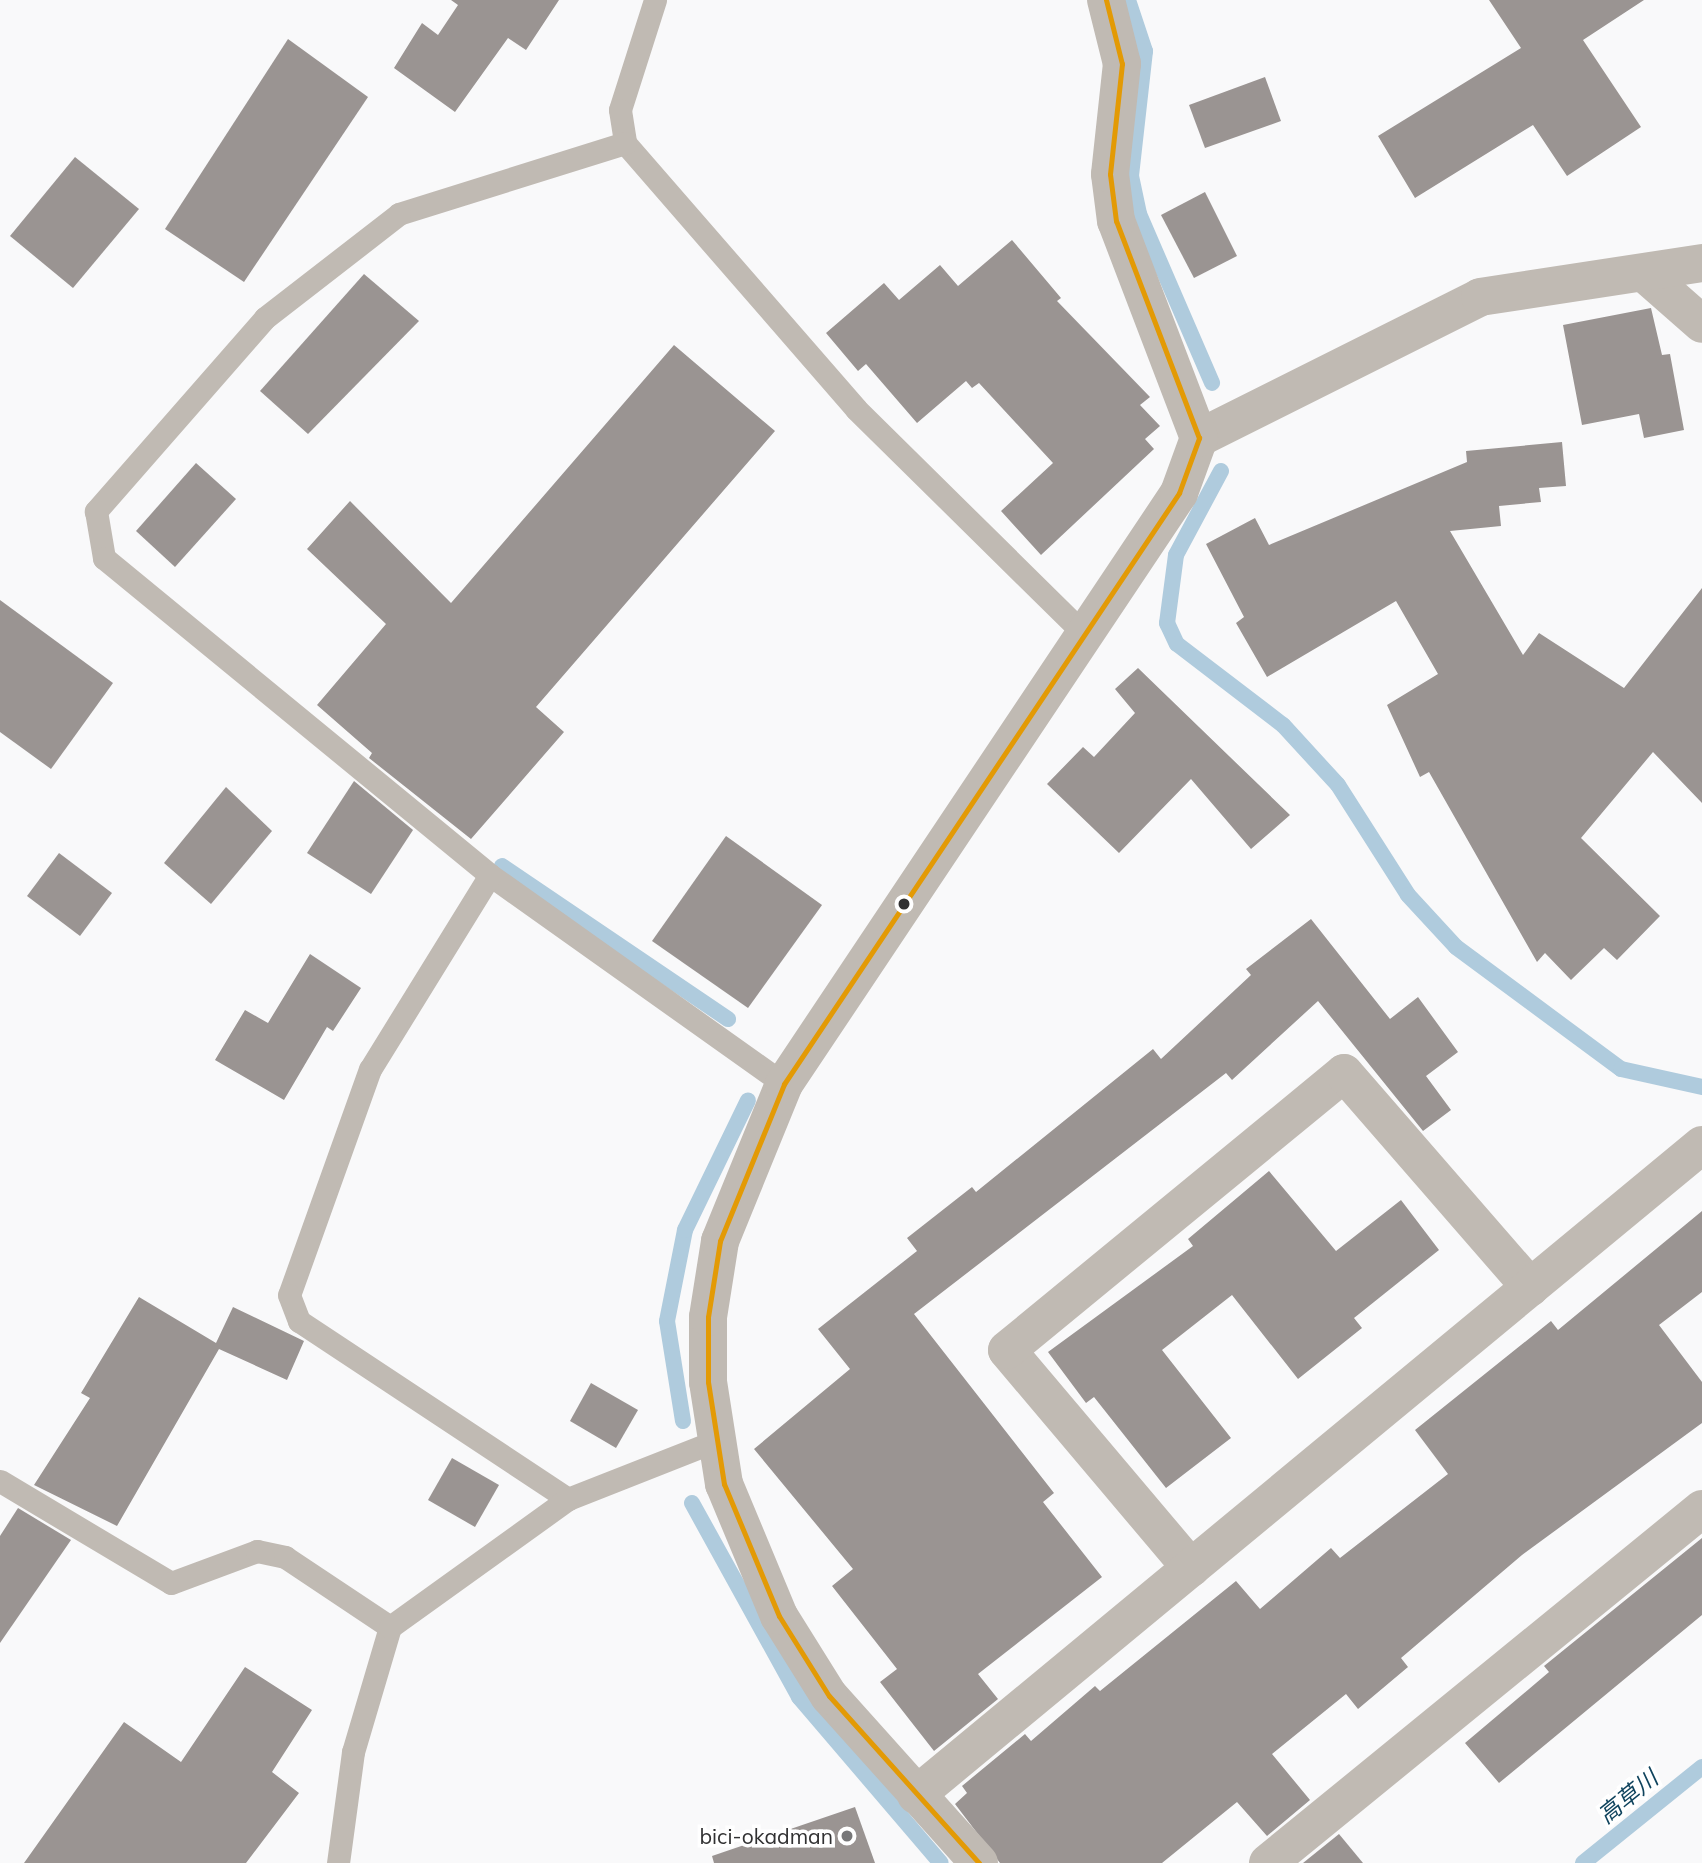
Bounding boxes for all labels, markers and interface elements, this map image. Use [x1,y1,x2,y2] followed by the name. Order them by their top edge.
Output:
[897,897,911,911] unlabelled marker
[1593,1765,1663,1829] water label: 高草川
[699,1823,833,1849] place label: bici-okadman
[839,1828,855,1844] marker: bici-okadman

